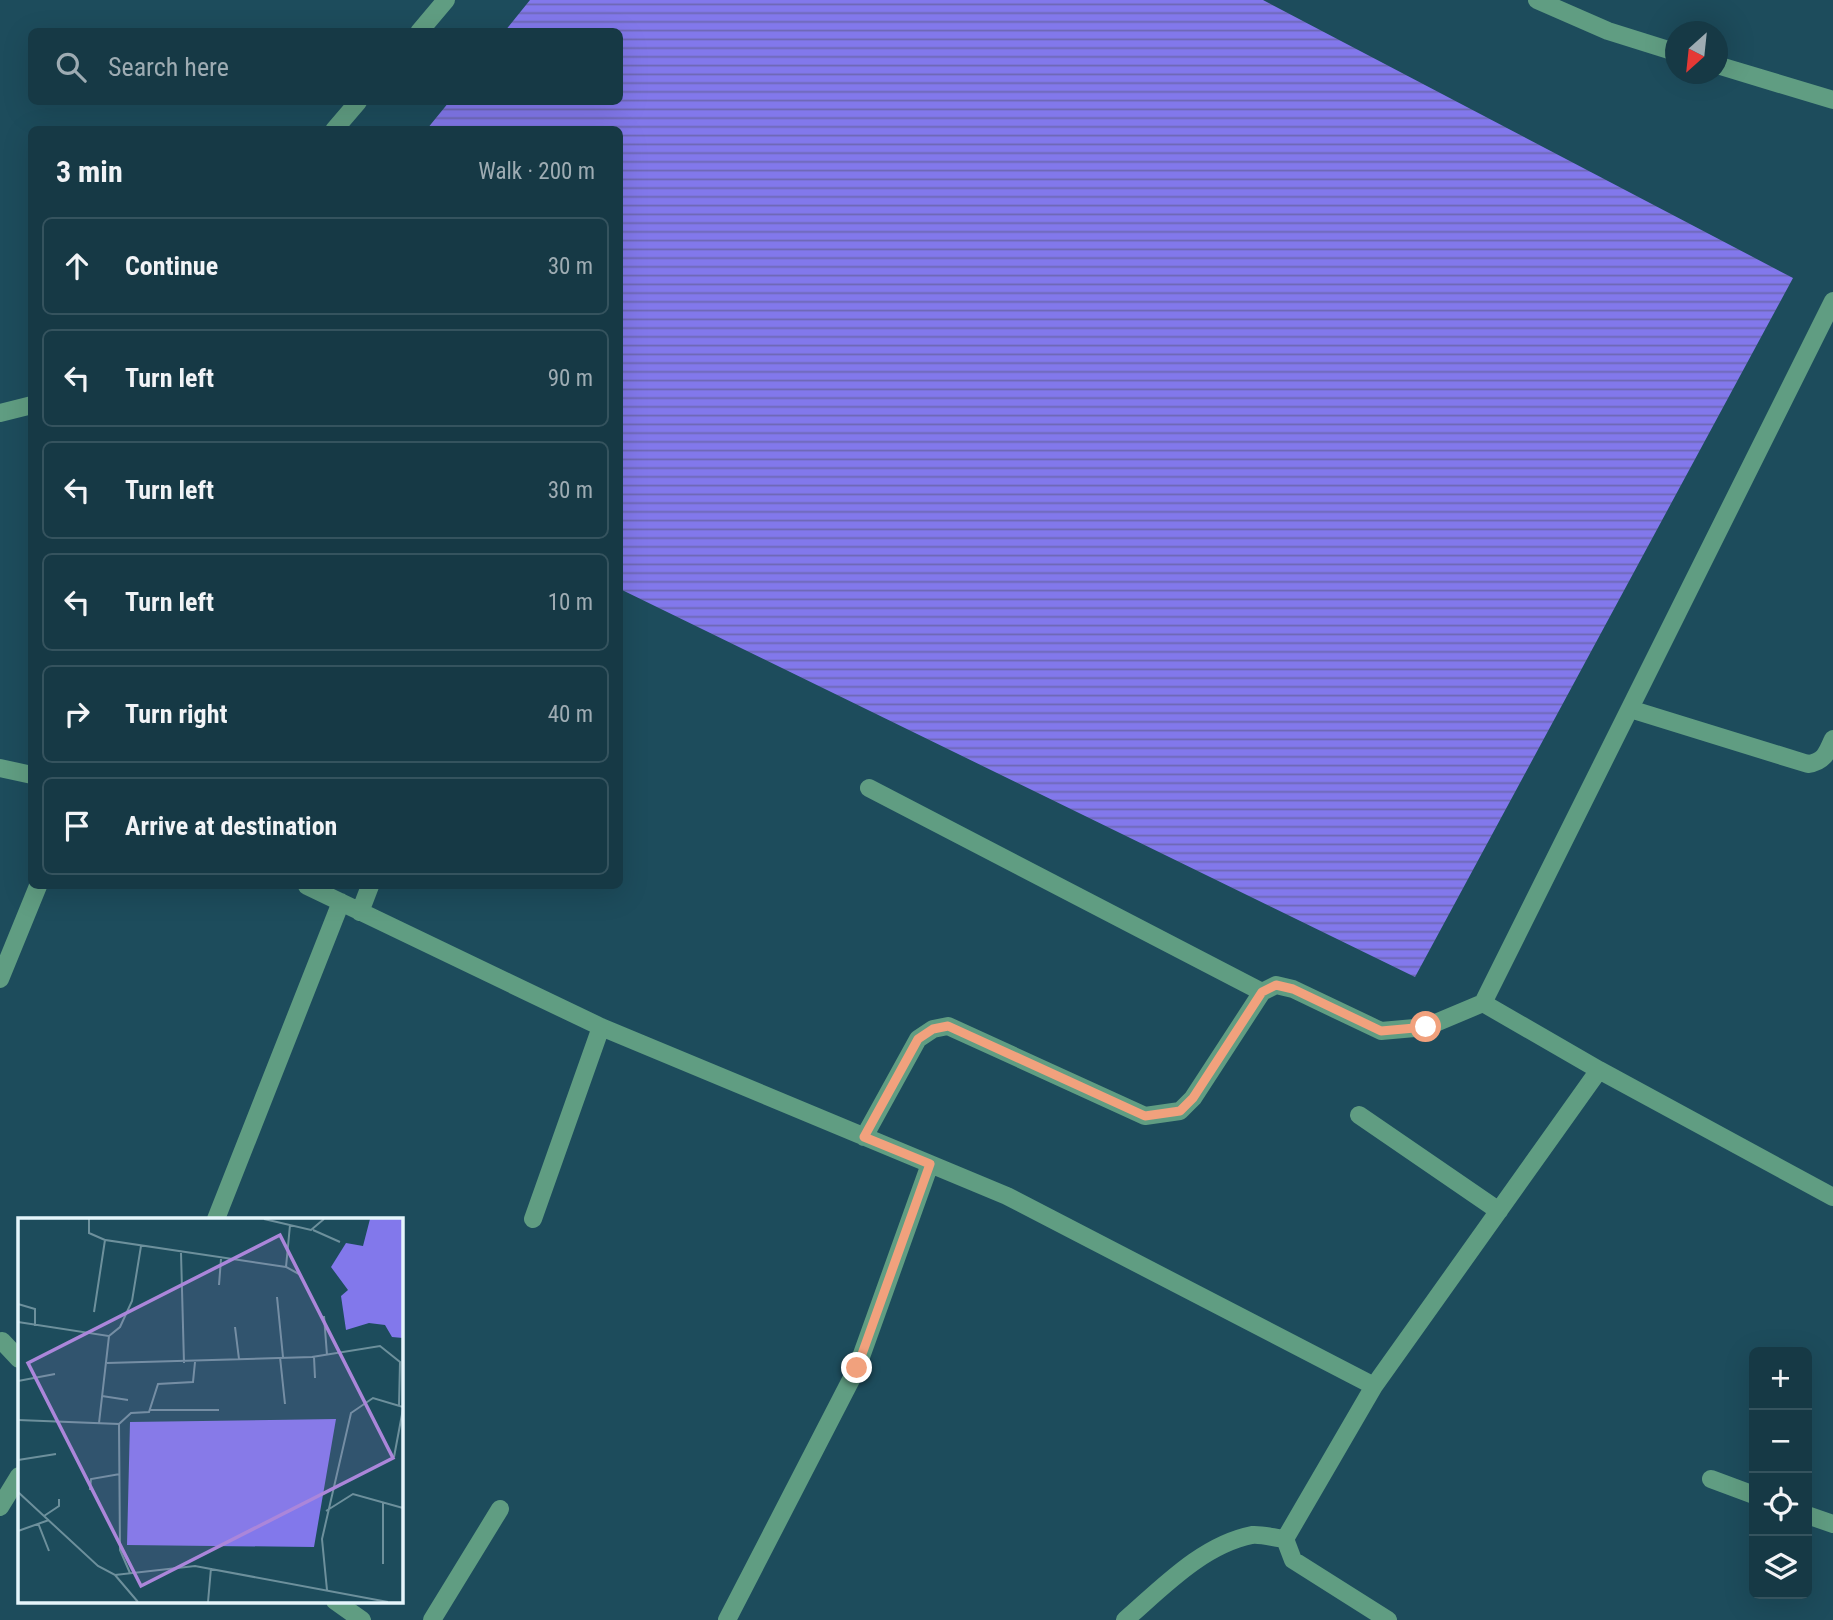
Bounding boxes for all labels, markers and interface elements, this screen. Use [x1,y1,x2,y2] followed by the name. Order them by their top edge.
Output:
[1665,21,1728,84] north arrow
[28,28,623,105] search box
[52,48,90,86] icon: search
[108,52,229,82] text: Search here
[56,154,123,189] text: 3 min
[478,158,595,185] text: Walk · 200 m
[58,247,96,285] icon: ahead
[125,251,218,281] text: Continue
[548,253,593,280] text: 30 m
[58,359,96,397] icon: left
[125,363,214,393] text: Turn left
[548,365,593,392] text: 90 m
[58,471,96,509] icon: left
[125,475,214,505] text: Turn left
[548,477,593,504] text: 30 m
[58,583,96,621] icon: left
[125,587,214,617] text: Turn left
[548,589,593,616] text: 10 m
[58,695,96,733] icon: right
[125,699,227,729] text: Turn right
[548,701,593,728] text: 40 m
[58,807,96,845] icon: arrive
[125,811,337,841] text: Arrive at destination
[1410,1011,1441,1042] route start
[18,1218,402,1602] inset map
[1749,1347,1812,1599] map controls
[1749,1347,1812,1410] button: +
[841,1352,872,1383] route end
[1749,1410,1812,1473] button: −
[1749,1473,1812,1536] button: locate
[1749,1536,1812,1599] button: layers

